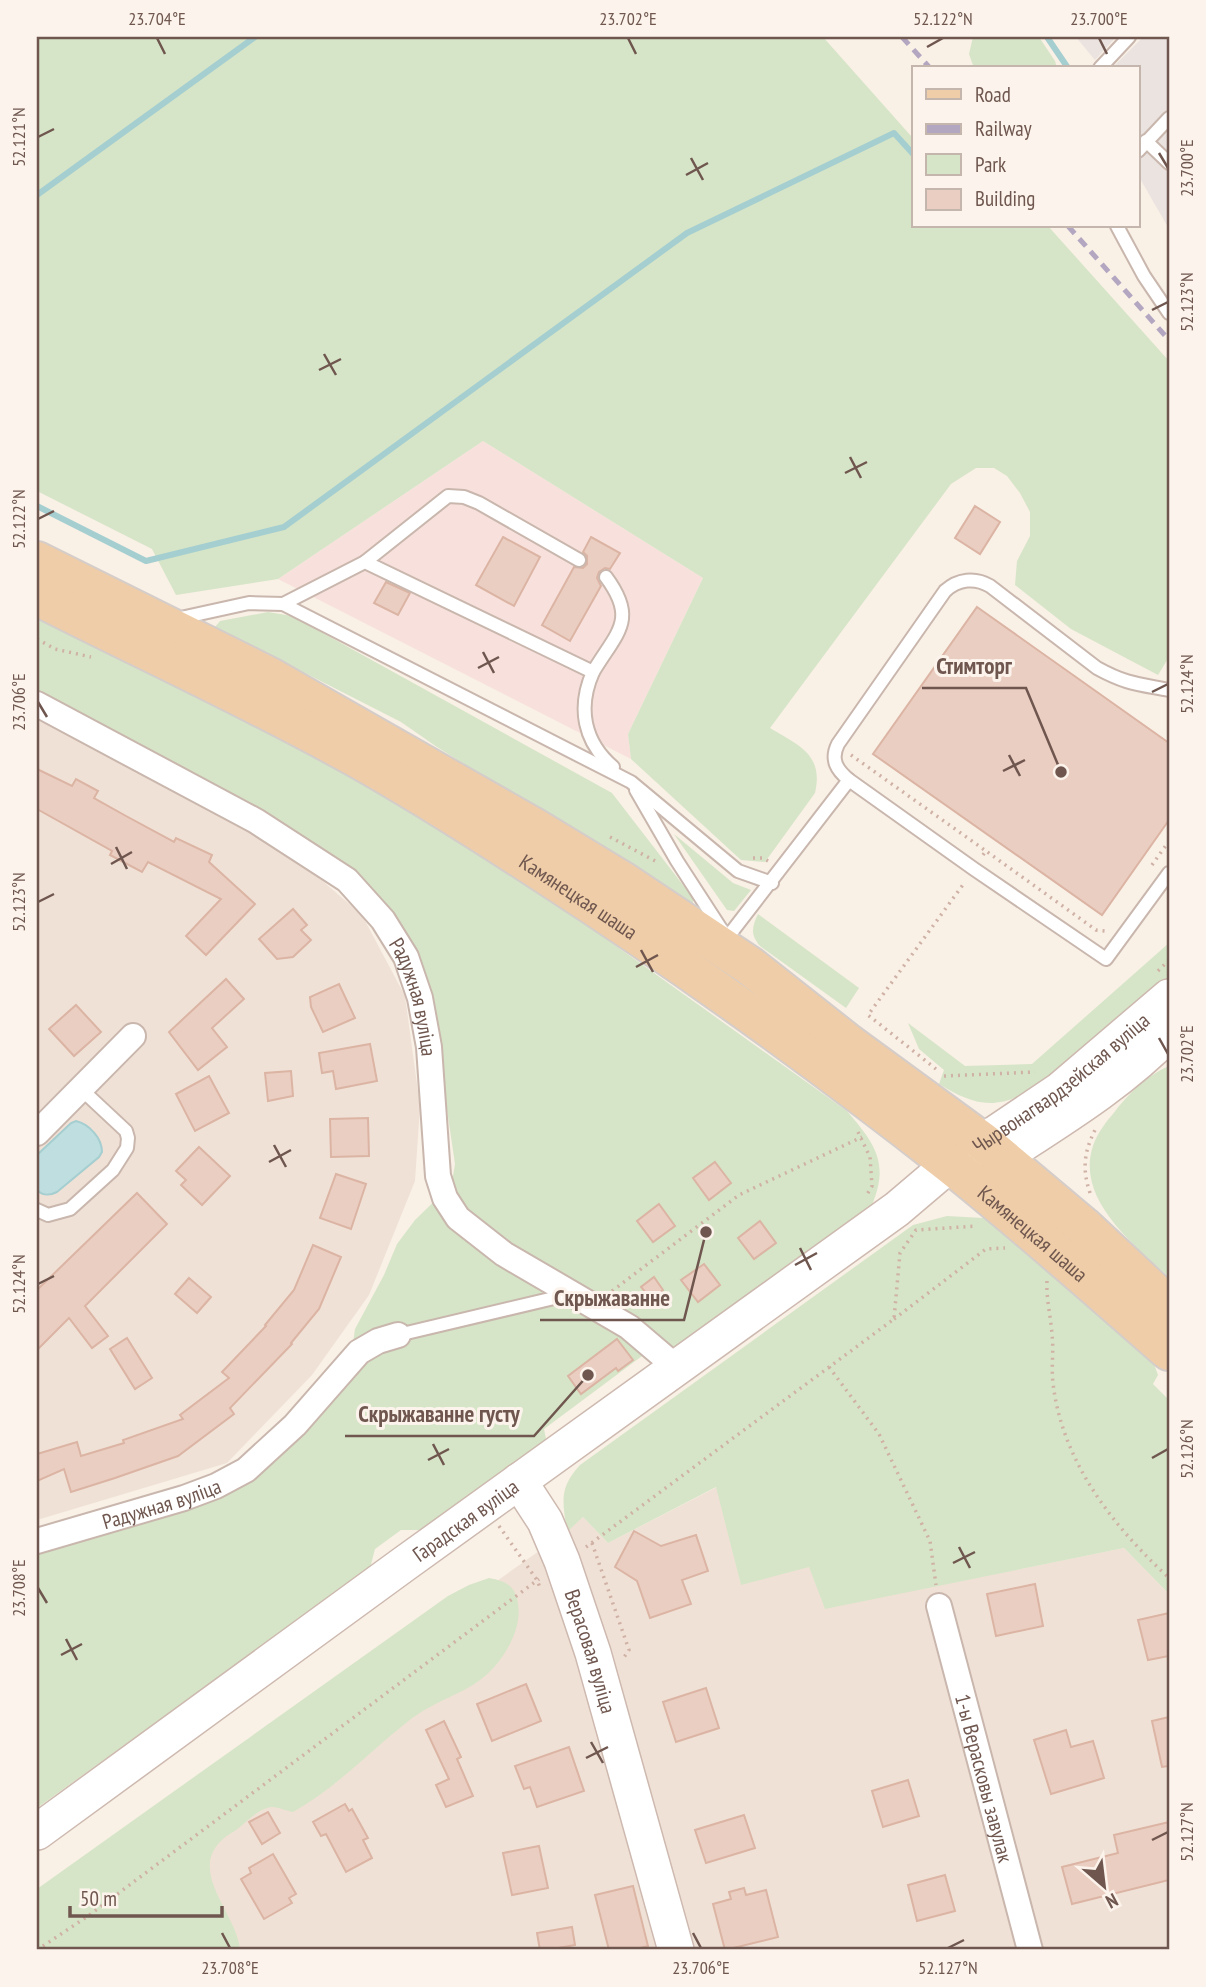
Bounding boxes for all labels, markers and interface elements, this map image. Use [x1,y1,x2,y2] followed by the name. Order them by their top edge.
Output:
[128,7,186,30] text: 23.704°E
[599,7,657,30] text: 23.702°E
[913,7,973,30] text: 52.122°N
[1070,7,1128,30] text: 23.700°E
[912,66,1140,228] legend
[975,81,1011,108] text: Road
[7,107,30,167] text: 52.121°N
[975,115,1032,142] text: Railway
[1175,139,1198,197] text: 23.700°E
[975,151,1006,178] text: Park
[975,185,1035,212] text: Building
[1175,272,1198,332] text: 52.123°N
[7,489,30,549] text: 52.122°N
[922,644,1026,688] callout: Стимторг
[936,651,1013,680] text: Стимторг
[1175,654,1198,714] text: 52.124°N
[7,673,30,731] text: 23.706°E
[515,848,643,945] street label: Камянецкая шаша
[7,872,30,932] text: 52.123°N
[384,932,443,1057] street label: Радужная вуліца
[967,1006,1155,1159] street label: Чырвонагвардзейская вуліца
[1175,1025,1198,1083] text: 23.702°E
[973,1179,1094,1287] street label: Камянецкая шаша
[7,1254,30,1314] text: 52.124°N
[540,1276,684,1320] callout: Скрыжаванне
[554,1283,670,1312] text: Скрыжаванне
[345,1392,534,1436] callout: Скрыжаванне густу
[358,1399,521,1428] text: Скрыжаванне густу
[1175,1419,1198,1479] text: 52.126°N
[99,1472,225,1535] street label: Радужная вуліца
[407,1473,524,1567] street label: Гарадская вуліца
[7,1559,30,1617] text: 23.708°E
[559,1586,623,1716] street label: Верасовая вуліца
[949,1691,1020,1865] street label: 1-ы Верасковы завулак
[1175,1802,1198,1862] text: 52.127°N
[1070,1850,1140,1920] north arrow
[70,1875,222,1919] scale bar
[80,1885,117,1912] text: 50 m
[1102,1888,1122,1914] text: N
[201,1956,259,1979] text: 23.708°E
[672,1956,730,1979] text: 23.706°E
[918,1956,978,1979] text: 52.127°N

